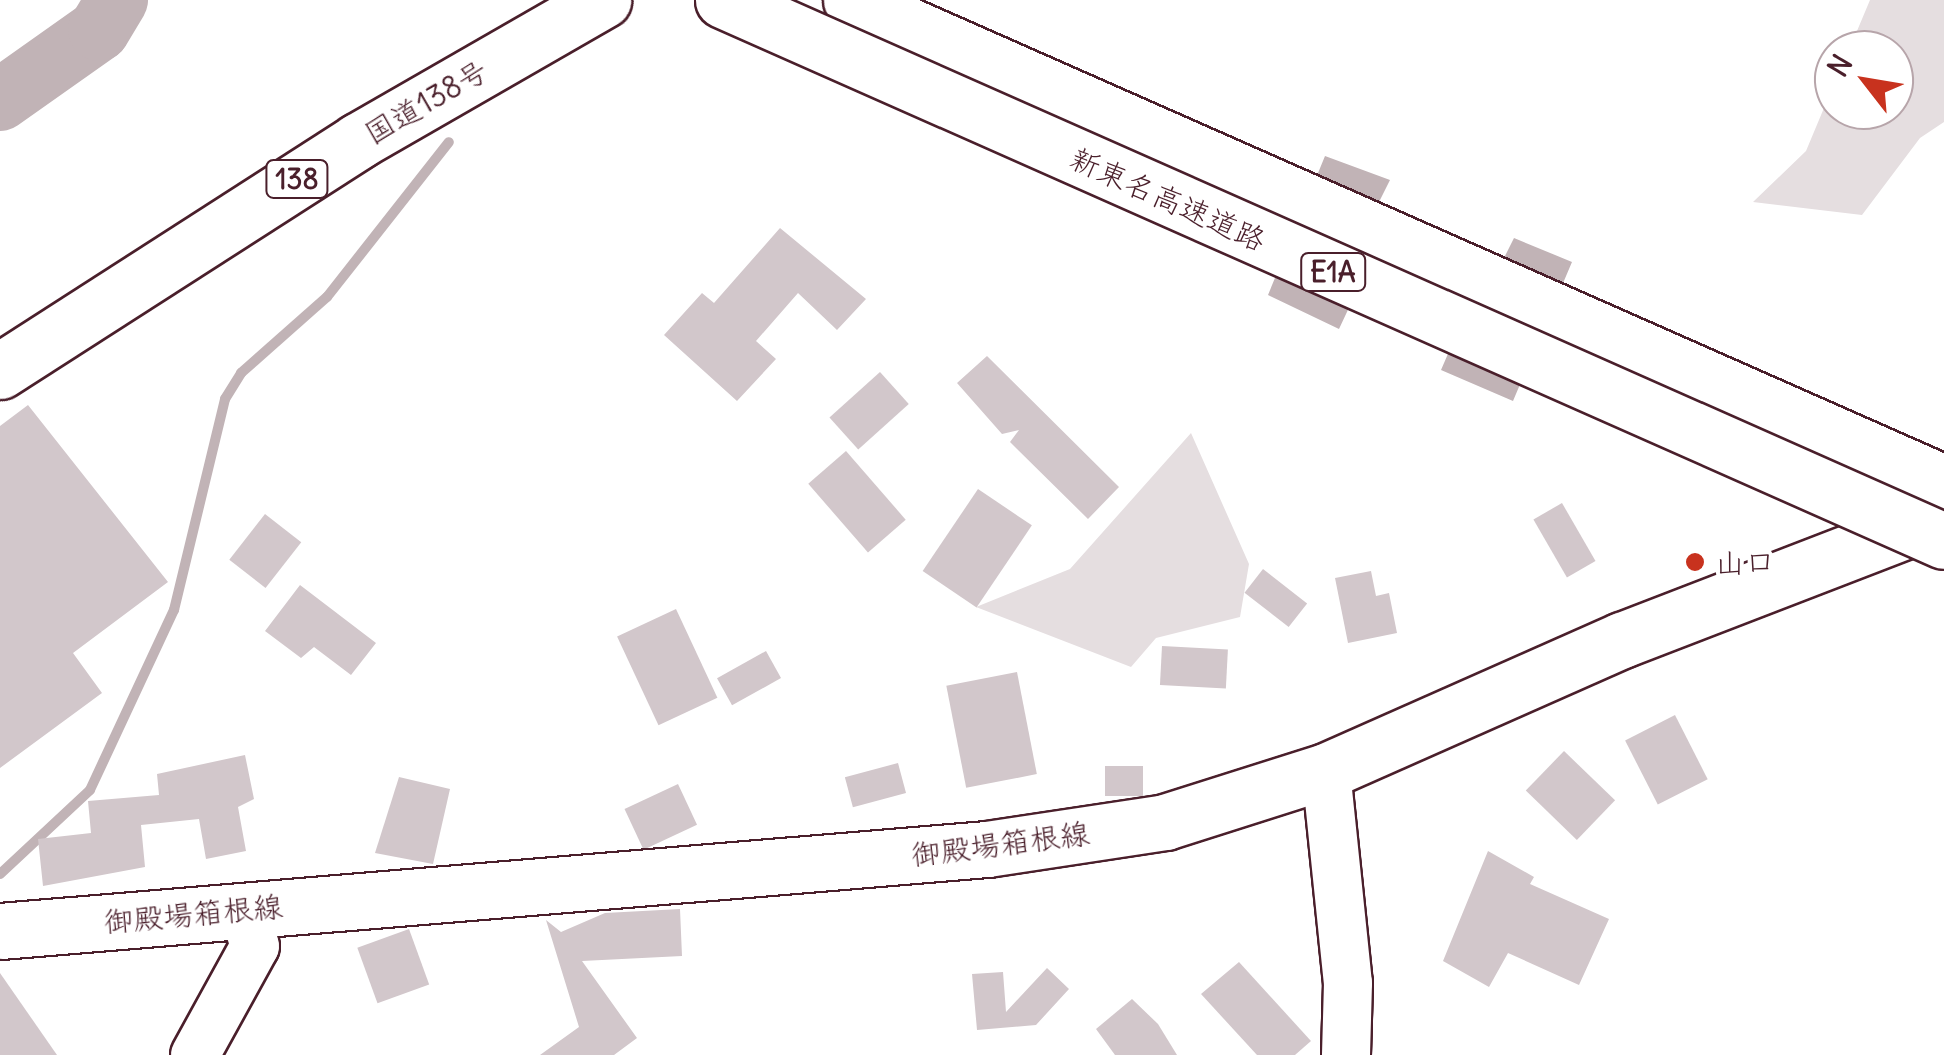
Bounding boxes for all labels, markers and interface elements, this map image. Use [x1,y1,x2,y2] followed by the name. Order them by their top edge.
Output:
[1814,30,1914,130] north arrow
[1820,48,1860,83] text: N
[358,52,494,152] street label: 国道138号
[1065,140,1271,258] street label: 新東名高速道路
[264,156,330,202] road number: 138
[1298,249,1368,295] road number: E1A
[1715,544,1775,580] place label: 山口
[1684,551,1706,573] marker: 山口
[908,815,1092,873] street label: 御殿場箱根線
[102,888,284,940] street label: 御殿場箱根線

